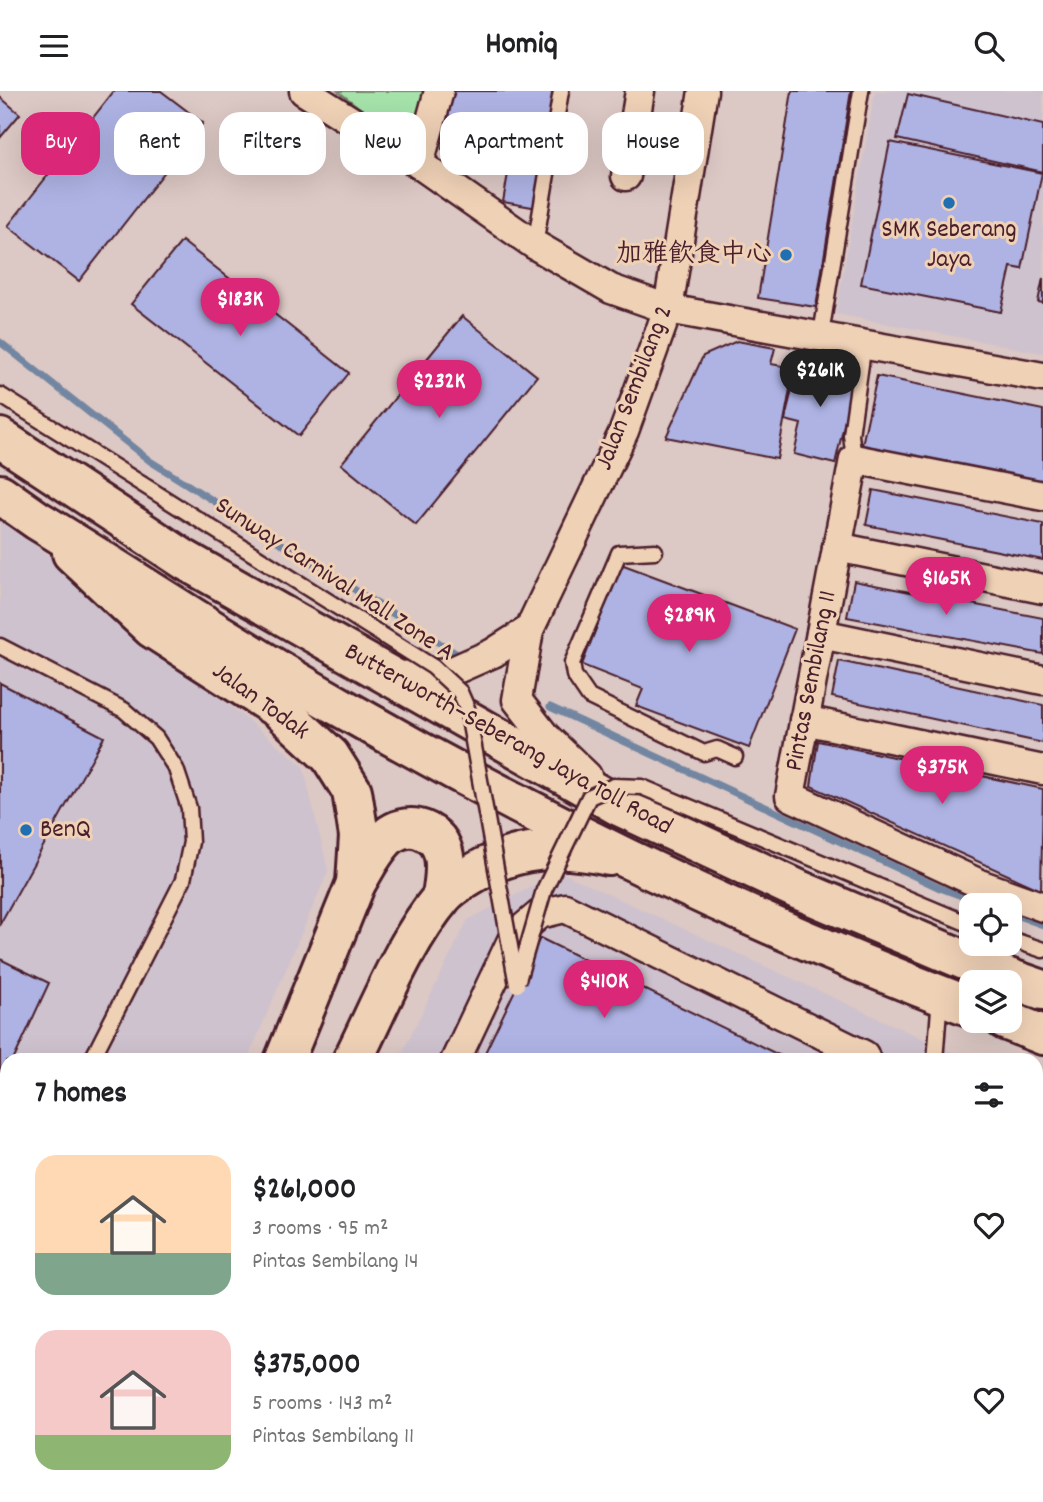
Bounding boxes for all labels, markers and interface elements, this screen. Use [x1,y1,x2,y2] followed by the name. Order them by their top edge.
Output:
[485,23,558,69] text: Homiq
[35,27,73,65] icon: menu
[970,27,1008,65] icon: search
[21,112,100,175] chip: Buy
[114,112,205,175] chip: Rent
[219,112,326,175] chip: Filters
[340,112,426,175] chip: New
[440,112,588,175] chip: Apartment
[602,112,704,175] chip: House
[941,195,957,211] marker: SMK Seberang Jaya
[881,212,1017,279] place label: SMK Seberang Jaya
[616,237,772,274] place label: 加雅飲食中心
[778,247,794,263] marker: 加雅飲食中心
[191,279,289,338] pin: $183K
[217,284,263,317] text: $183K
[587,300,683,476] street label: Jalan Sembilang 2
[771,349,869,409] pin: $261K
[796,355,844,388] text: $261K
[390,361,488,420] pin: $232K
[413,366,465,399] text: $232K
[207,488,461,672] street label: Sunway Carnival Mall Zone A
[897,557,995,617] pin: $165K
[921,563,971,596] text: $165K
[776,588,848,774] street label: Pintas Sembilang 11
[640,595,738,654] pin: $289K
[663,600,715,633] text: $289K
[337,634,679,846] street label: Butterworth–Seberang Jaya Toll Road
[204,654,316,750] street label: Jalan Todak
[893,747,991,806] pin: $375K
[916,752,968,785] text: $375K
[40,812,91,849] place label: BenQ
[18,822,34,838] marker: BenQ
[959,893,1022,1033] map controls
[959,893,1022,956] button: locate
[555,961,653,1020] pin: $410K
[579,966,629,999] text: $410K
[959,970,1022,1033] button: layers
[35,1074,127,1117] text: 7 homes
[970,1076,1008,1114] icon: filters
[252,1170,356,1213] text: $261,000
[91,1183,175,1267] icon: home
[970,1206,1008,1244] icon: heart
[252,1213,388,1246] text: 3 rooms · 95 m²
[252,1246,419,1279] text: Pintas Sembilang 14
[252,1345,361,1388] text: $375,000
[91,1358,175,1442] icon: home
[970,1381,1008,1419] icon: heart
[252,1388,392,1421] text: 5 rooms · 143 m²
[252,1421,414,1454] text: Pintas Sembilang 11

